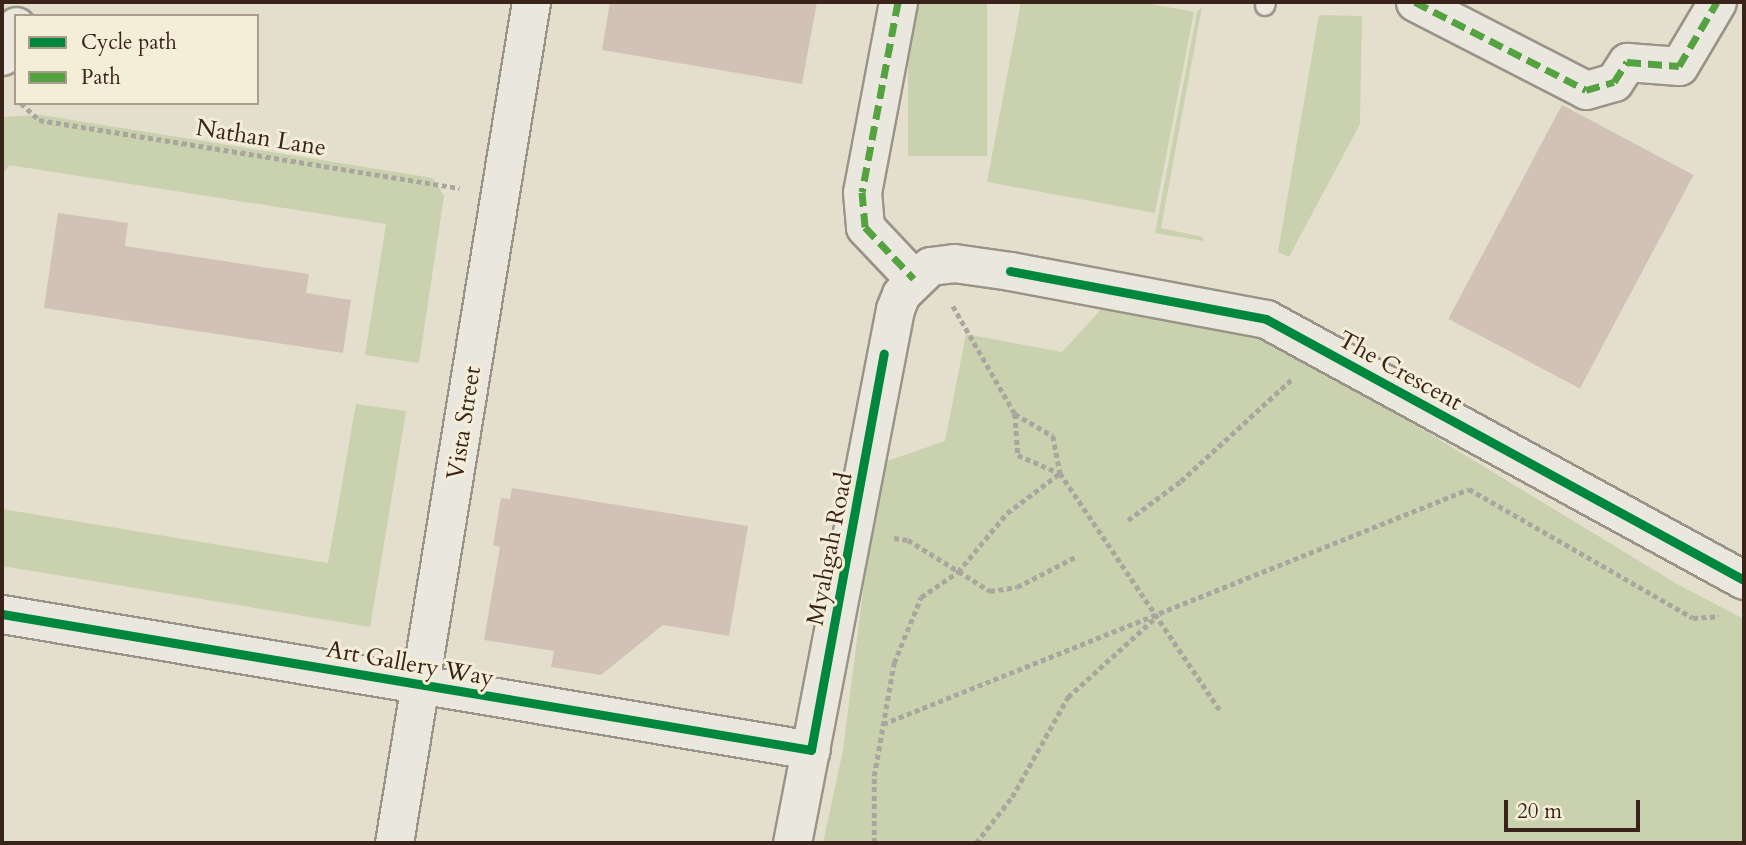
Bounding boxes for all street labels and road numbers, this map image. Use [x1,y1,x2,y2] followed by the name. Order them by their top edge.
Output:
[194,113,328,163] street label: Nathan Lane
[1333,325,1467,417] street label: The Crescent
[441,364,487,482] street label: Vista Street
[801,470,859,628] street label: Myahgah Road
[324,635,496,693] street label: Art Gallery Way

